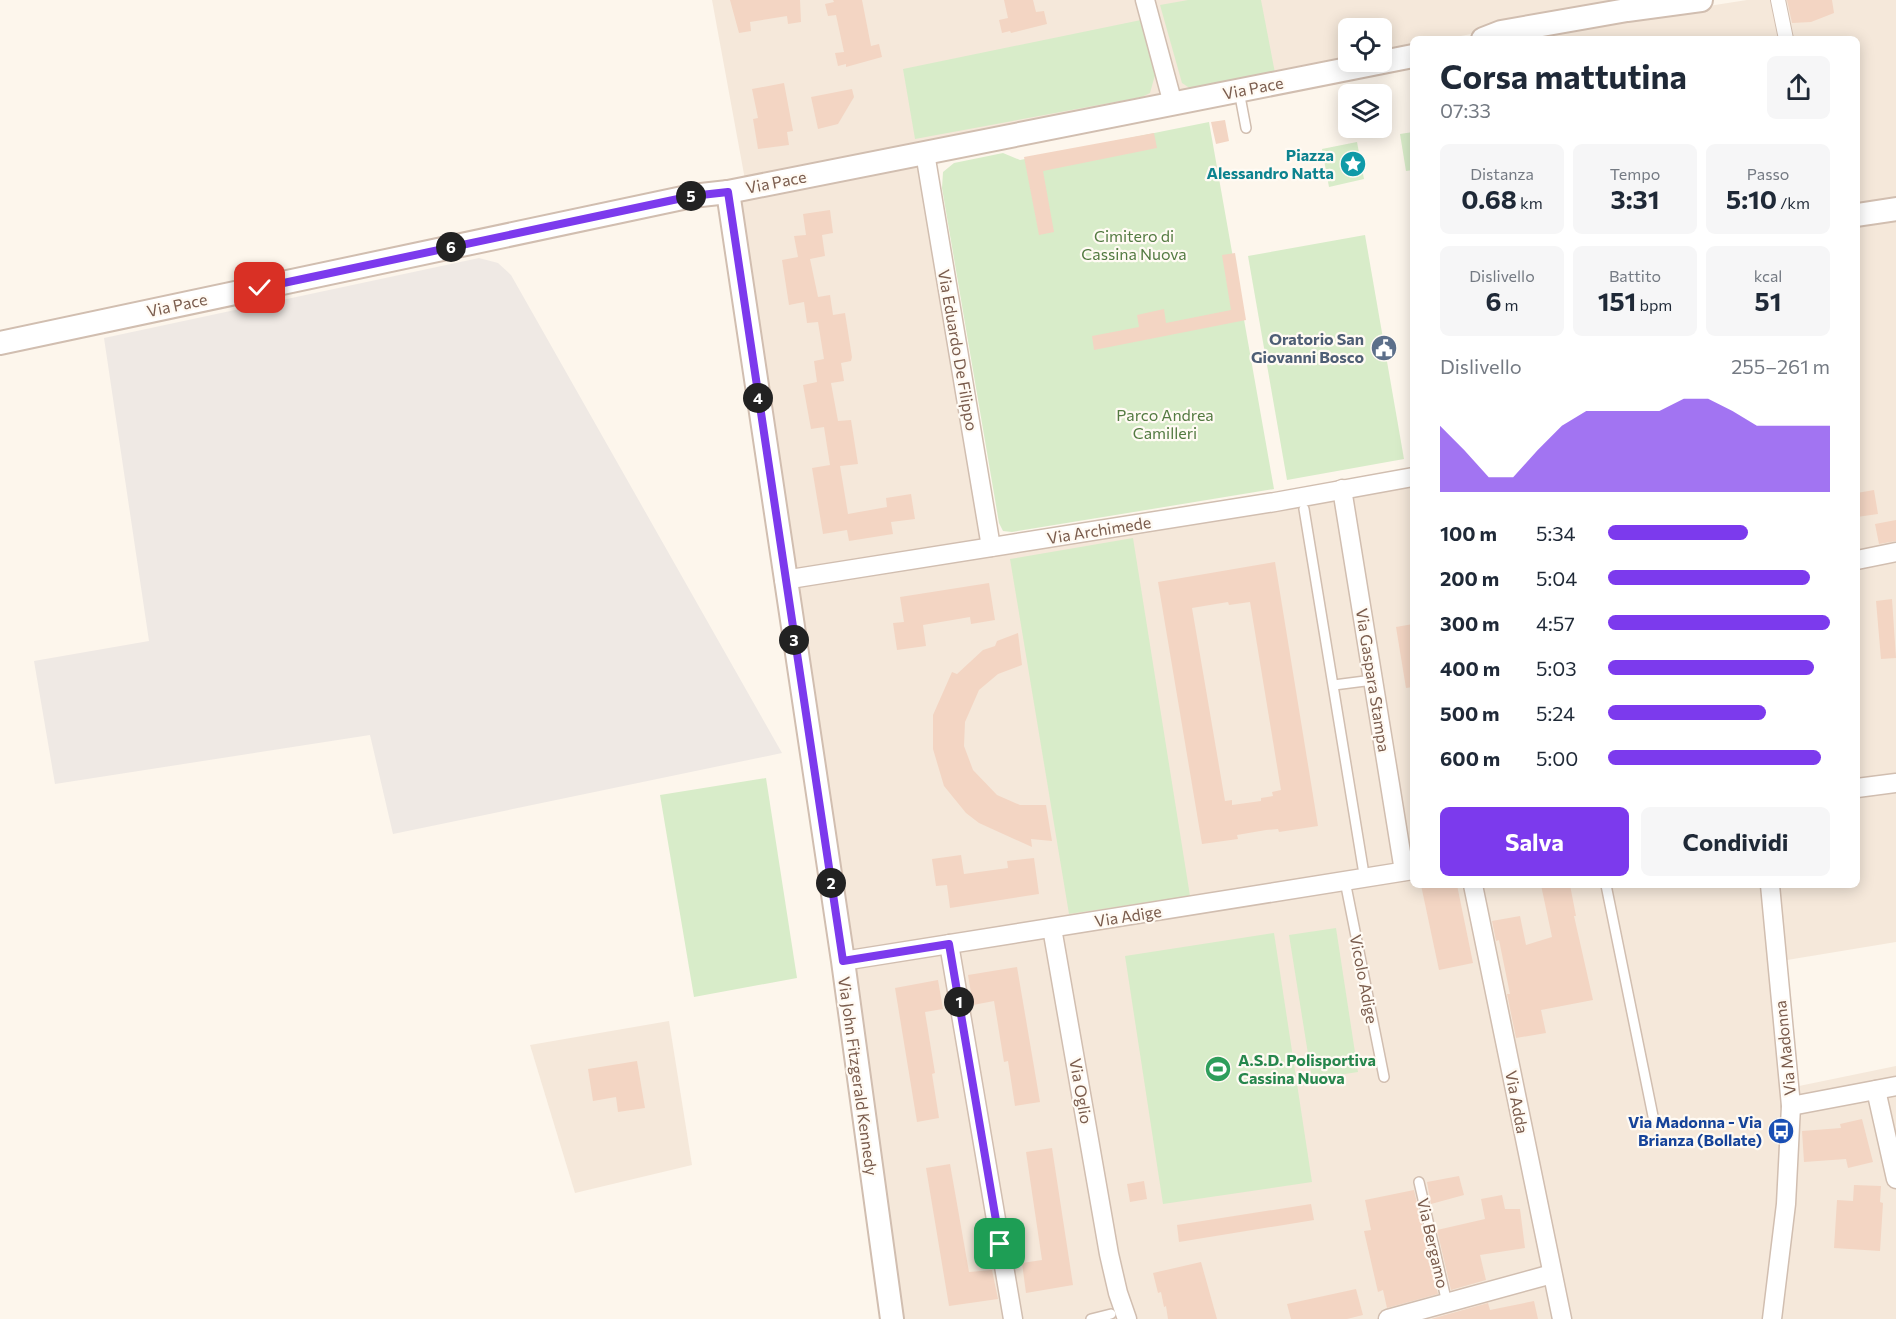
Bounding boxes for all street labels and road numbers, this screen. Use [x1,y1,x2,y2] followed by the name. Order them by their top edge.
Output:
[1221,72,1285,103] street label: Via Pace
[744,166,808,197] street label: Via Pace
[935,268,982,432] street label: Via Eduardo De Filippo
[145,289,209,320] street label: Via Pace
[1046,512,1152,547] street label: Via Archimede
[1353,607,1394,753] street label: Via Gaspara Stampa
[1093,901,1163,930] street label: Via Adige
[1347,933,1382,1025] street label: Vicolo Adige
[835,975,882,1177] street label: Via John Fitzgerald Kennedy
[1770,1000,1799,1097] street label: Via Madonna
[1066,1057,1097,1125] street label: Via Oglio
[1502,1069,1533,1135] street label: Via Adda
[1414,1196,1453,1290] street label: Via Bergamo

